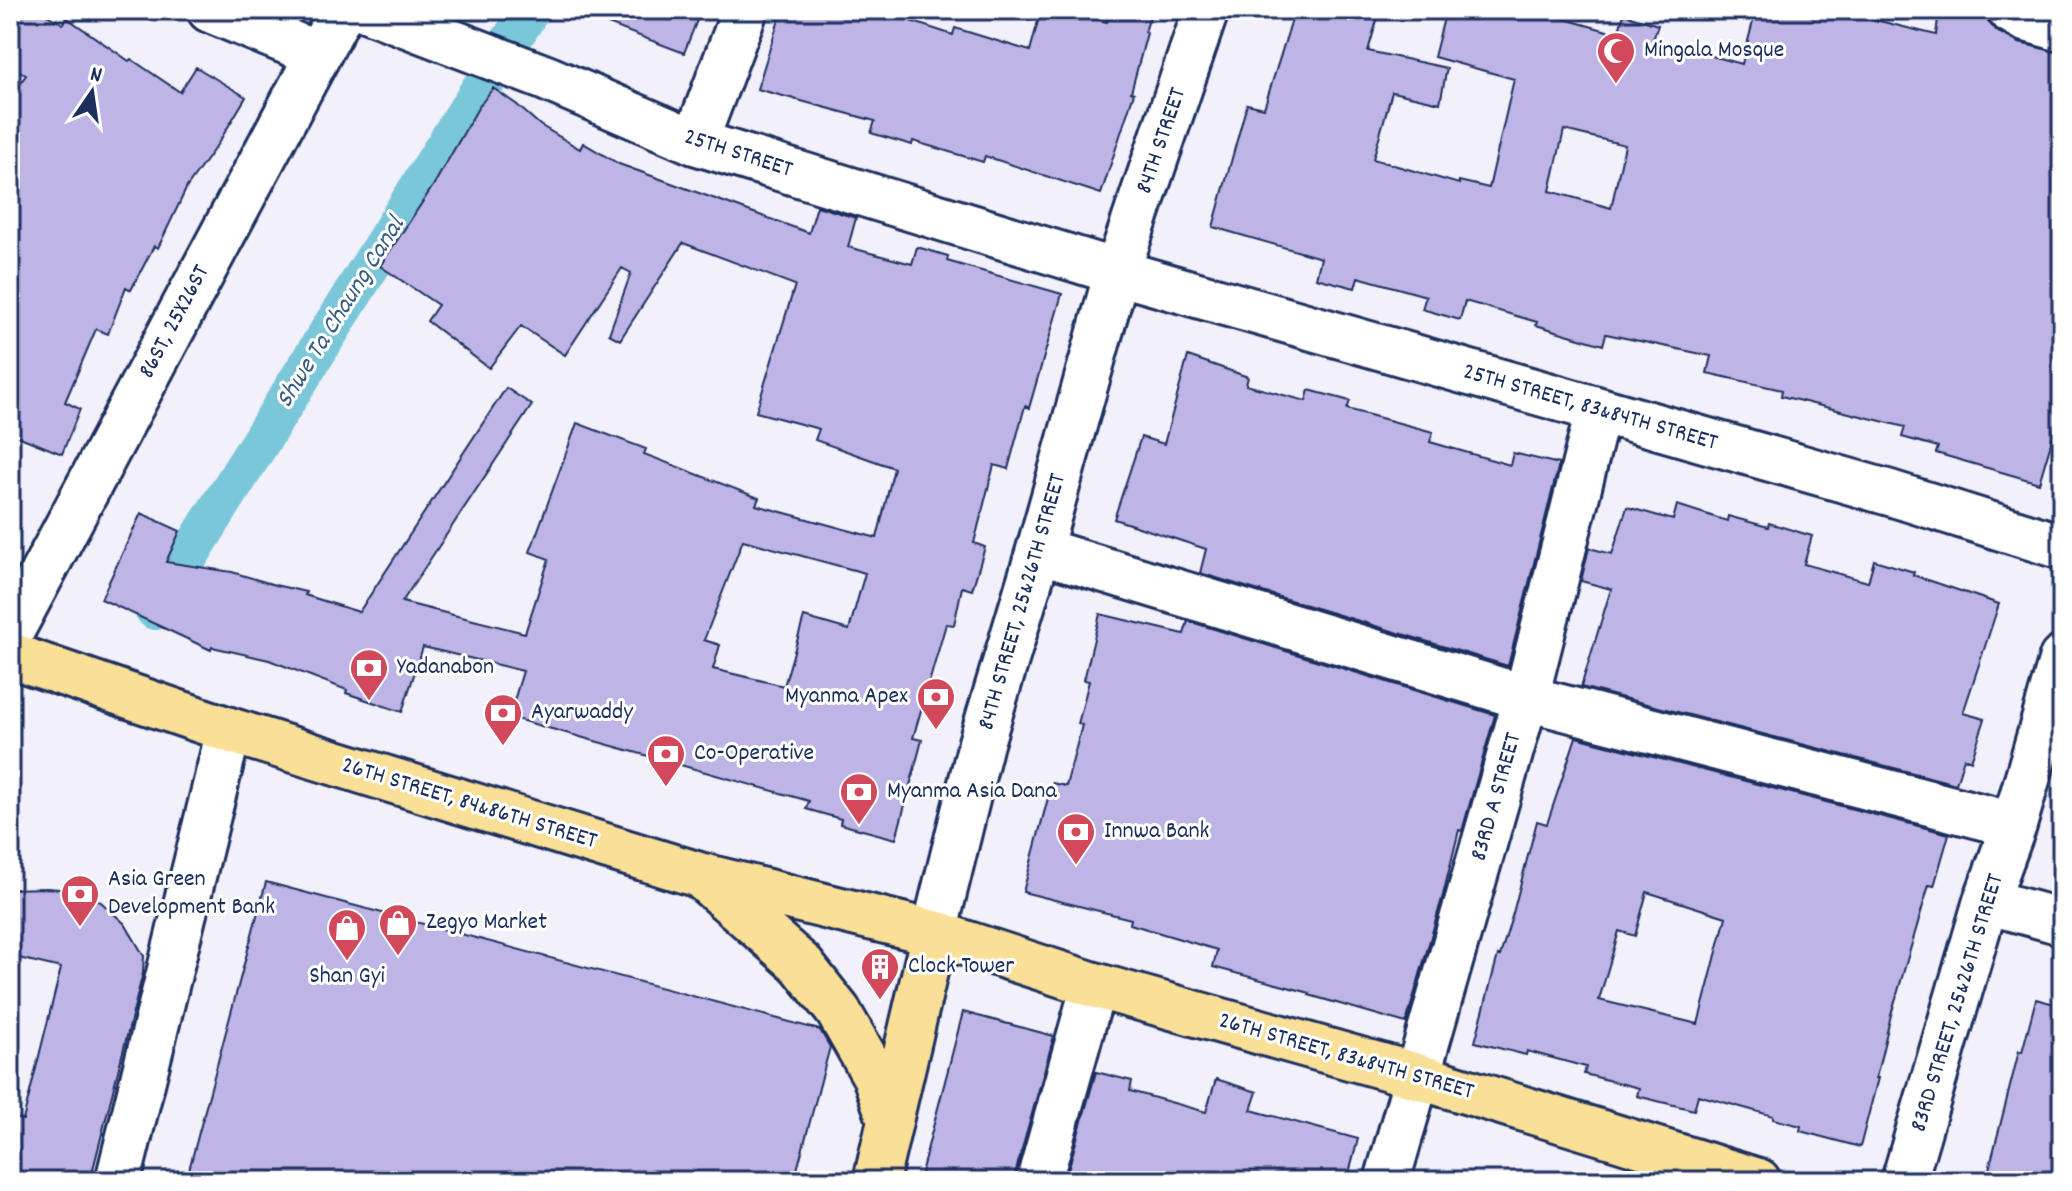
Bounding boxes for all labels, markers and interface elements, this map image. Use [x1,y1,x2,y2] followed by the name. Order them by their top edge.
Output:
[1595,30,1637,85] mosque icon: Mingala Mosque
[1644,34,1784,68] place label: Mingala Mosque
[52,52,132,132] north arrow
[87,60,105,92] text: N
[1128,83,1196,199] street label: 84TH STREET
[679,120,797,188] street label: 25TH STREET
[267,209,416,416] water label: Shwe Ta Chaung Canal
[131,259,219,385] street label: 86ST, 25X26ST
[1459,355,1722,461] street label: 25TH STREET, 83&84TH STREET
[970,469,1076,734] street label: 84TH STREET, 25&26TH STREET
[348,647,390,702] bank icon: Yadanabon
[397,651,494,685] place label: Yadanabon
[915,676,957,731] bank icon: Myanma Apex
[785,680,908,714] place label: Myanma Apex
[482,692,524,747] bank icon: Ayarwaddy
[531,696,634,730] place label: Ayarwaddy
[1463,729,1532,865] street label: 83RD A STREET
[645,733,687,788] bank icon: Co-Operative
[694,737,814,771] place label: Co-Operative
[337,749,601,859] street label: 26TH STREET, 84&86TH STREET
[838,771,880,826] bank icon: Myanma Asia Dana
[887,775,1057,809] place label: Myanma Asia Dana
[1055,811,1097,866] bank icon: Innwa Bank
[1104,815,1209,849] place label: Innwa Bank
[108,863,275,925] place label: Asia Green Development Bank
[1903,869,2014,1136] street label: 83RD STREET, 25&26TH STREET
[59,873,101,928] bank icon: Asia Green Development Bank
[377,902,419,957] shop icon: Zegyo Market
[426,906,547,940] place label: Zegyo Market
[326,907,368,962] shop icon: Shan Gyi
[859,946,901,1001] building icon: Clock Tower
[908,950,1014,984] place label: Clock Tower
[309,960,385,994] place label: Shan Gyi
[1214,1004,1478,1110] street label: 26TH STREET, 83&84TH STREET

